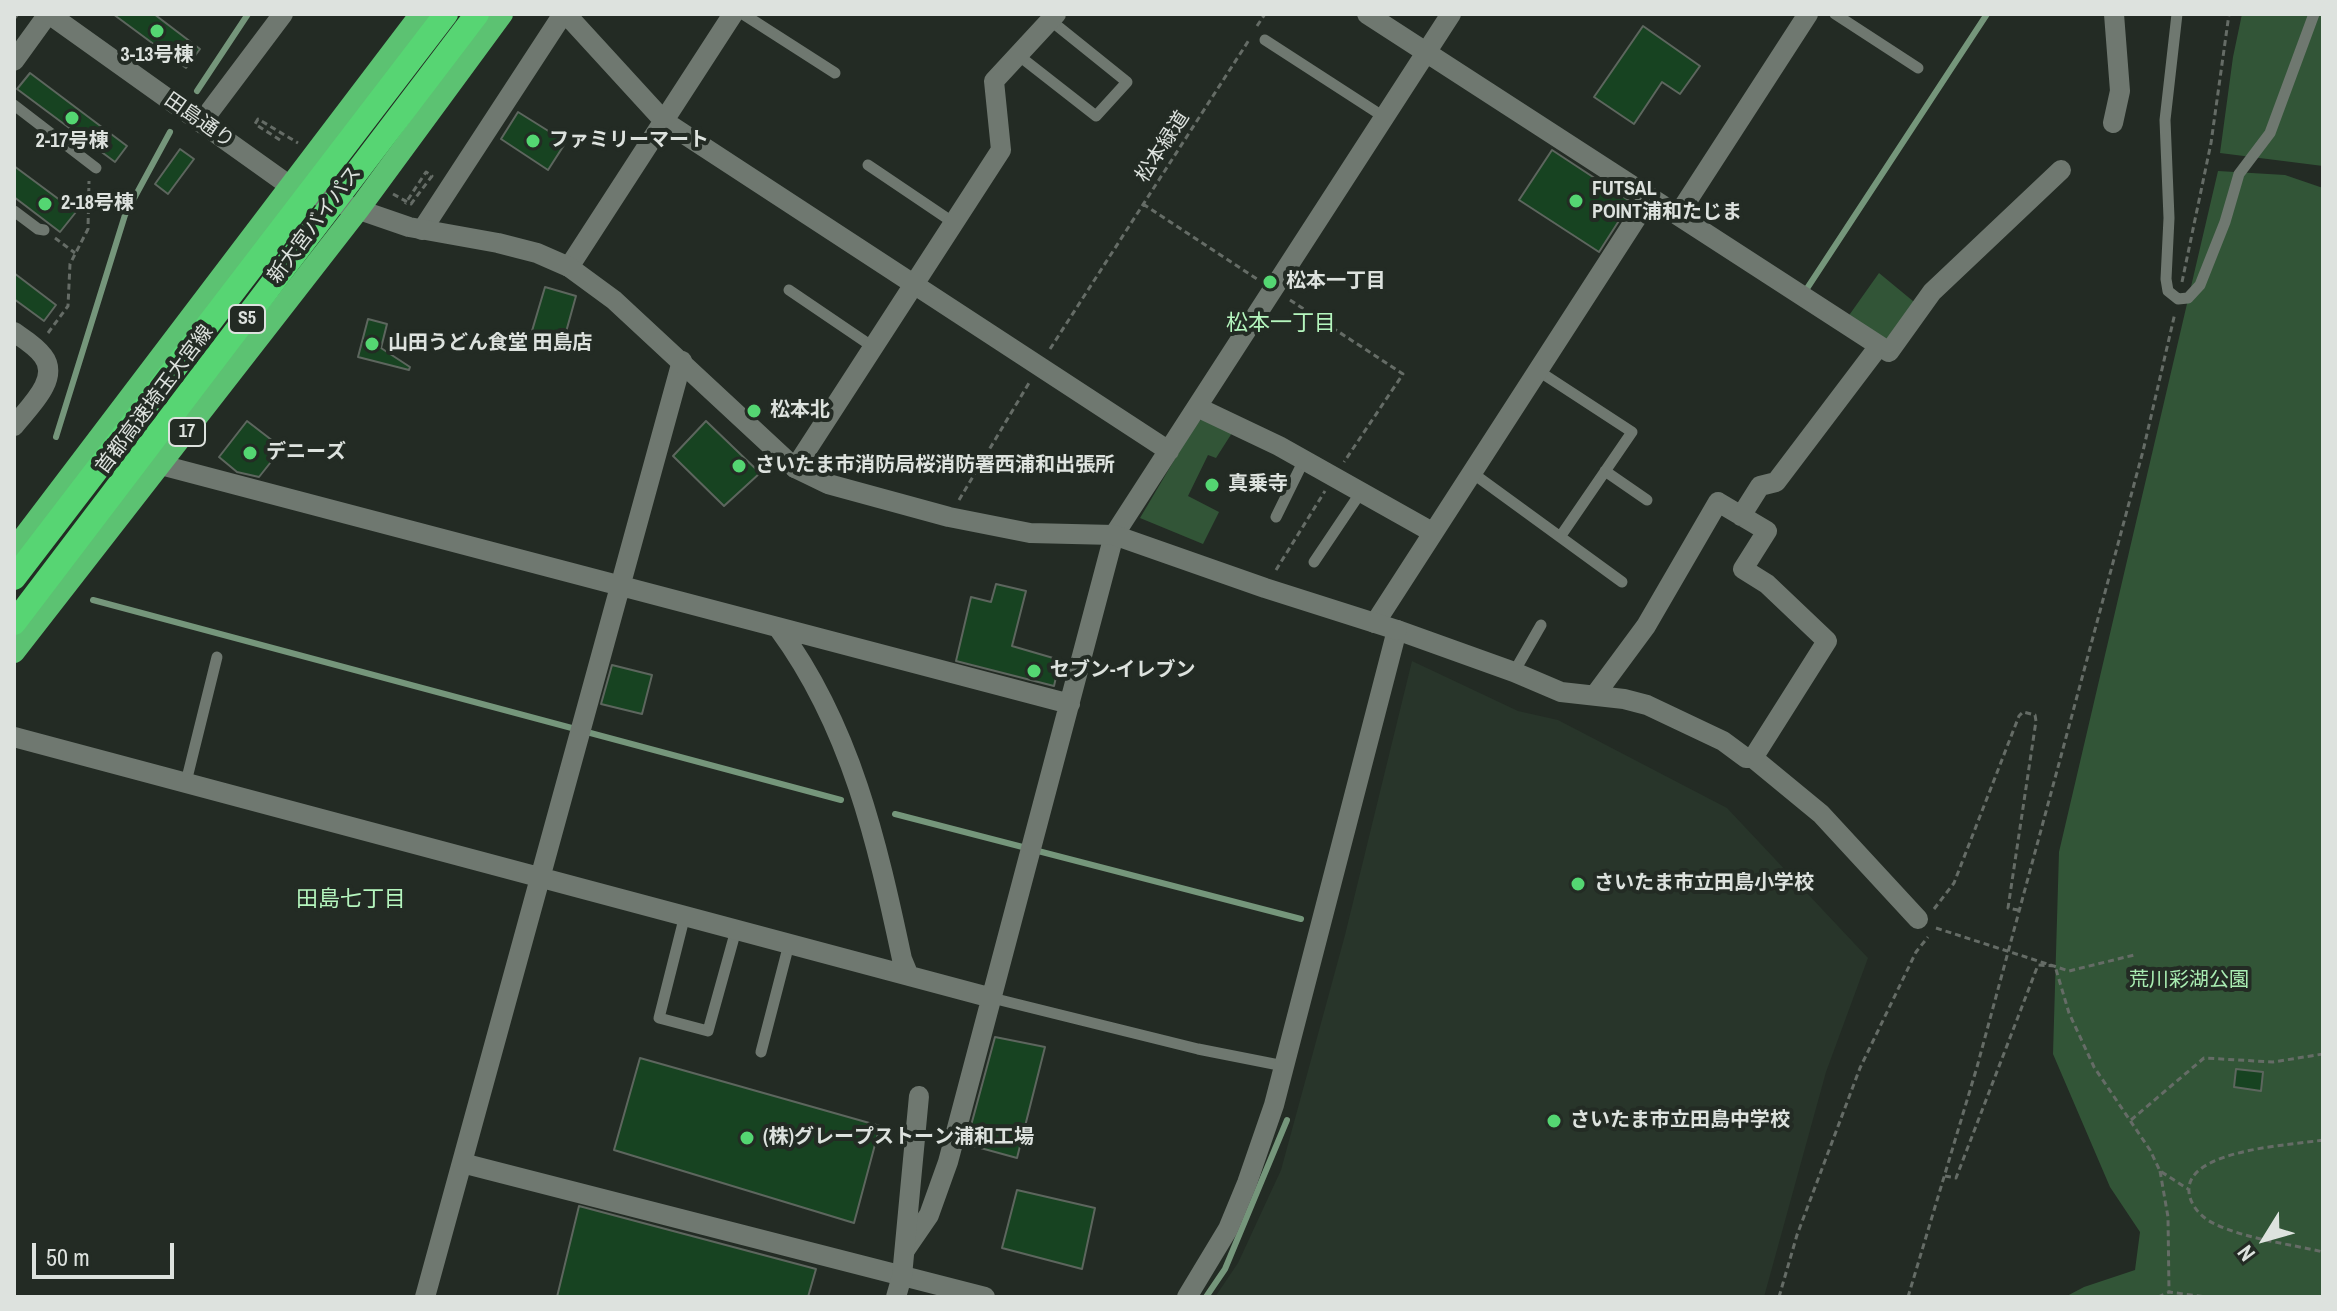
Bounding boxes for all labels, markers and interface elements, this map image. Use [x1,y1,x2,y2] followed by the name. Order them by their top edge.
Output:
[148,22,166,40] marker: 3-13号棟
[121,44,193,68] place label: 3-13号棟
[159,88,239,154] street label: 田島通り
[1131,107,1195,187] street label: 松本緑道
[63,109,81,127] marker: 2-17号棟
[549,129,709,153] place label: ファミリーマート
[36,130,108,154] place label: 2-17号棟
[524,132,542,150] marker: ファミリーマート
[263,162,367,288] street label: 新大宮バイパス
[1592,178,1742,225] place label: FUTSAL POINT浦和たじま
[61,192,134,216] place label: 2-18号棟
[1567,192,1585,210] marker: FUTSAL POINT浦和たじま
[36,195,54,213] marker: 2-18号棟
[1286,270,1386,294] place label: 松本一丁目
[1261,273,1279,291] marker: 松本一丁目
[229,305,265,333] road number: S5
[1226,311,1336,337] district label: 松本一丁目
[91,321,219,479] street label: 首都高速埼玉大宮線
[388,332,593,356] place label: 山田うどん食堂 田島店
[363,335,381,353] marker: 山田うどん食堂 田島店
[770,399,830,423] place label: 松本北
[745,402,763,420] marker: 松本北
[169,418,205,446] road number: 17
[266,441,346,465] place label: デニーズ
[241,444,259,462] marker: デニーズ
[755,454,1115,478] place label: さいたま市消防局桜消防署西浦和出張所
[730,457,748,475] marker: さいたま市消防局桜消防署西浦和出張所
[1228,473,1288,497] place label: 真乗寺
[1203,476,1221,494] marker: 真乗寺
[1050,659,1195,683] place label: セブン-イレブン
[1025,662,1043,680] marker: セブン-イレブン
[1594,872,1814,896] place label: さいたま市立田島小学校
[1569,875,1587,893] marker: さいたま市立田島小学校
[296,887,406,913] district label: 田島七丁目
[2129,969,2249,993] park label: 荒川彩湖公園
[1570,1109,1790,1133] place label: さいたま市立田島中学校
[1545,1112,1563,1130] marker: さいたま市立田島中学校
[763,1126,1034,1150] place label: (株)グレープストーン浦和工場
[738,1129,756,1147] marker: (株)グレープストーン浦和工場
[2225,1199,2305,1279] north arrow
[36,1227,178,1277] scale bar
[2230,1239,2262,1268] text: N
[46,1241,90,1273] text: 50 m

